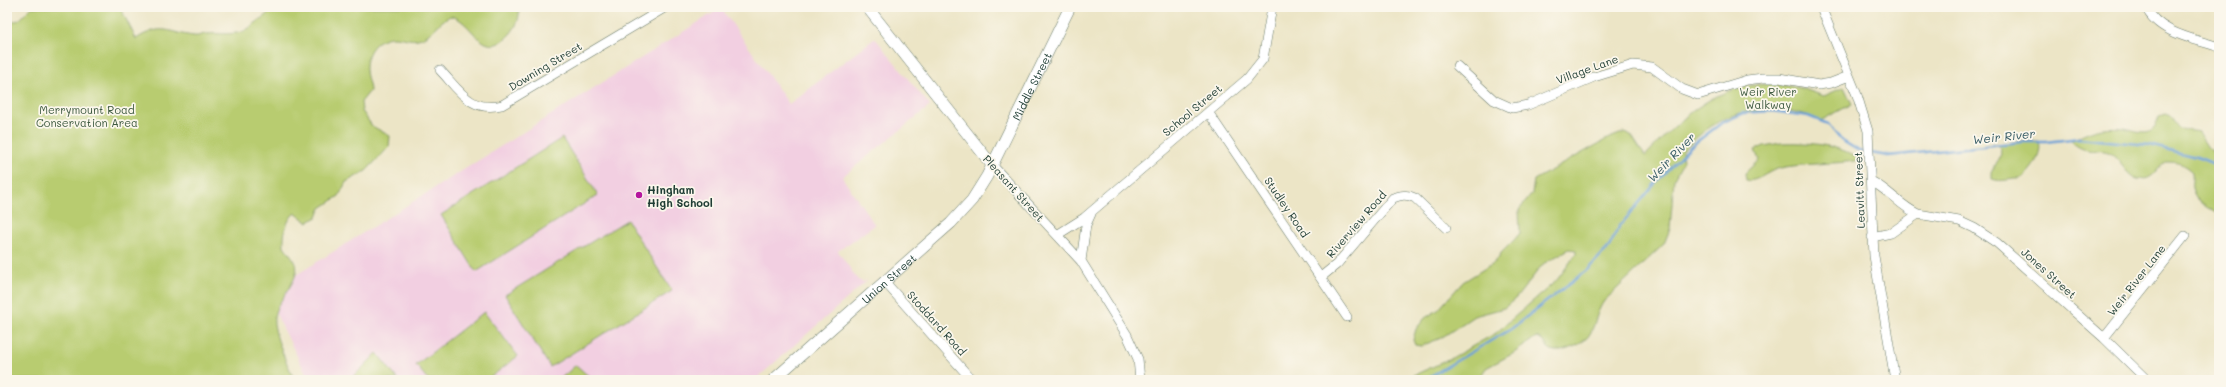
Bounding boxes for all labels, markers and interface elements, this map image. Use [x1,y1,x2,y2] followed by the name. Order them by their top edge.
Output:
[506,38,585,94] street label: Downing Street
[1008,49,1054,123] street label: Middle Street
[1554,51,1620,87] street label: Village Lane
[1159,81,1225,139] street label: School Street
[1739,84,1797,112] park label: Weir River Walkway
[36,102,138,130] park label: Merrymount Road Conservation Area
[1972,125,2036,147] water label: Weir River
[1643,129,1699,185] water label: Weir River
[980,151,1048,225] street label: Pleasant Street
[1850,151,1868,229] street label: Leavitt Street
[1261,174,1313,240] street label: Studley Road
[647,182,713,210] place label: Hingham High School
[1323,187,1389,261] street label: Riverview Road
[634,190,644,200] marker: Hingham High School
[2103,241,2169,319] street label: Weir River Lane
[2018,244,2080,302] street label: Jones Street
[858,250,919,306] street label: Union Street
[904,288,970,358] street label: Stoddard Road

